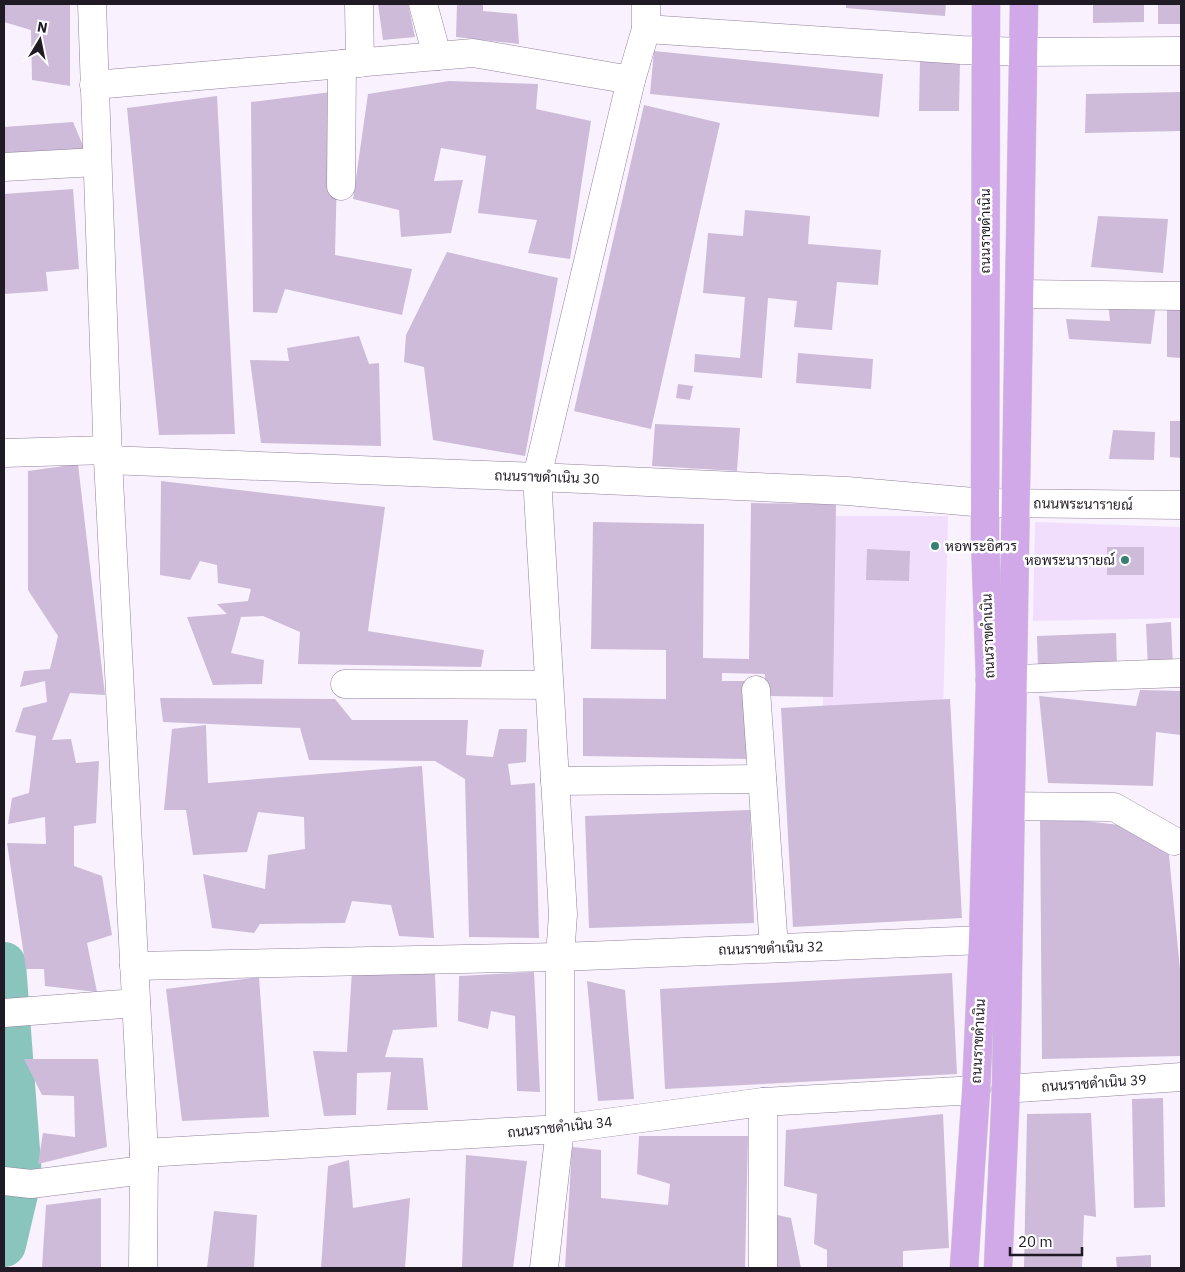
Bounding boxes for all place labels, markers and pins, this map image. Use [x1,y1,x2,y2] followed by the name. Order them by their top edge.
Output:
[945,537,1017,555] place label: หอพระอิศวร
[929,540,941,552] marker: หอพระอิศวร
[1025,551,1115,569] place label: หอพระนารายณ์
[1119,554,1131,566] marker: หอพระนารายณ์

